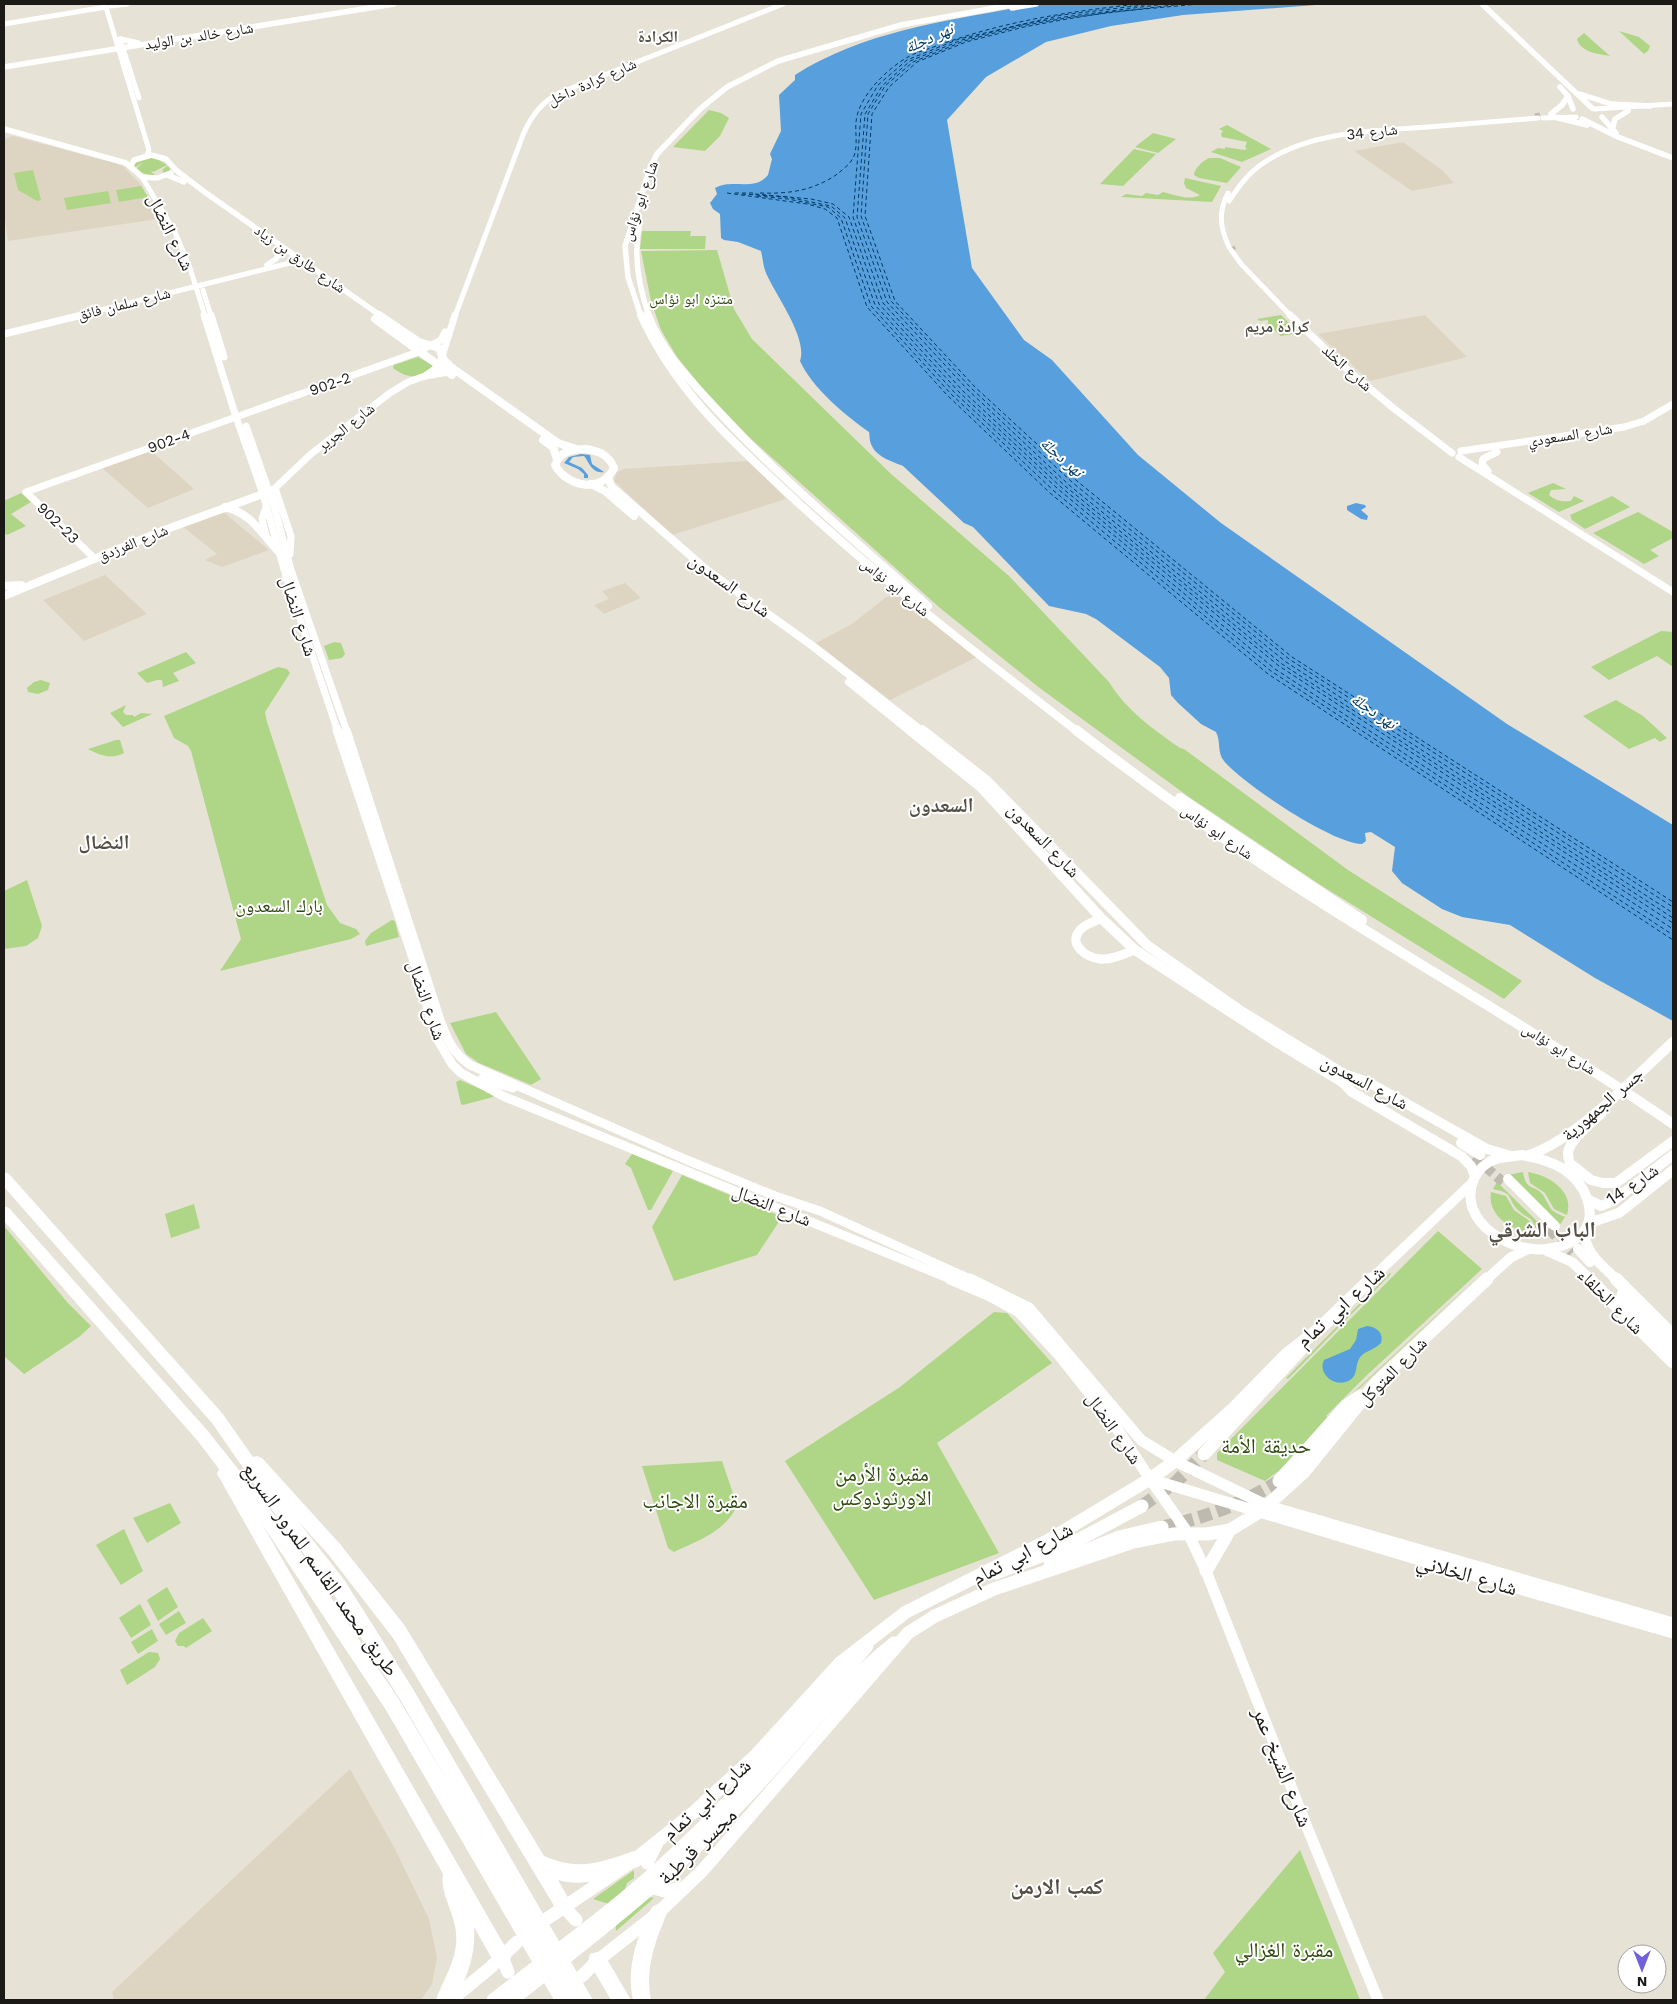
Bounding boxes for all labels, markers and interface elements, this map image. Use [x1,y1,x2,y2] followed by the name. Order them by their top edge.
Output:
[143,18,255,54] street label: شارع خالد بن الوليد
[902,18,958,57] water label: نهر دجلة
[638,27,678,46] district label: الكرادة
[545,54,640,110] street label: شارع كرادة داخل
[1345,120,1399,145] street label: شارع 34
[618,159,663,244] street label: شارع ابو نؤاس
[142,190,199,274] street label: شارع النضال
[250,221,349,298] street label: شارع طارق بن زياد
[76,284,173,325] street label: شارع سلمان فائق
[649,290,733,309] park label: متنزه ابو نؤاس
[1245,317,1309,338] district label: كرادة مريم
[1318,341,1376,396] street label: شارع الخلد
[307,369,353,399] street label: 902-2
[313,399,379,456] street label: شارع الجرير
[1526,419,1614,453] street label: شارع المسعودي
[145,425,193,457] street label: 902-4
[1037,433,1089,482] water label: نهر دجلة
[33,499,83,547] street label: 902-23
[95,521,171,566] street label: شارع الفرزدق
[685,548,775,622] street label: شارع السعدون
[856,554,933,621] street label: شارع ابو نؤاس
[275,573,322,659] street label: شارع النضال
[1348,689,1402,734] water label: نهر دجلة
[909,793,973,817] district label: السعدون
[1003,798,1085,882] street label: شارع السعدون
[1177,801,1256,864] street label: شارع ابو نؤاس
[79,830,129,854] district label: النضال
[235,895,323,917] park label: بارك السعدون
[403,957,450,1043] street label: شارع النضال
[1518,1019,1599,1080] street label: شارع ابو نؤاس
[1318,1050,1412,1115] street label: شارع السعدون
[1557,1063,1647,1145] street label: جسر الجمهورية
[1602,1159,1663,1210] street label: شارع 14
[729,1180,814,1231] street label: شارع النضال
[1488,1217,1596,1246] district label: الباب الشرقي
[1290,1260,1392,1356] street label: شارع ابي تمام
[1573,1264,1648,1339] street label: شارع الخلفاء
[1353,1332,1432,1411] street label: شارع المتوكل
[1081,1388,1146,1469] street label: شارع النضال
[1221,1433,1311,1458] park label: حديقة الأمة
[236,1457,404,1682] street label: طريق محمد القاسم للمرور السريع
[832,1461,932,1511] park label: مقبرة الأرمن الاورثوذوكس
[642,1488,748,1513] park label: مقبرة الاجانب
[967,1516,1079,1594] street label: شارع ابي تمام
[1413,1548,1520,1604] street label: شارع الخلاني
[1246,1703,1318,1831] street label: شارع الشيخ عمر
[656,1753,758,1849] street label: شارع ابي تمام
[652,1802,742,1890] street label: مجسر قرطبة
[1010,1874,1104,1900] district label: كمب الارمن
[1235,1937,1333,1966] park label: مقبرة الغزالي
[1617,1944,1667,1994] north arrow
[1637,1974,1647,1990] text: N

